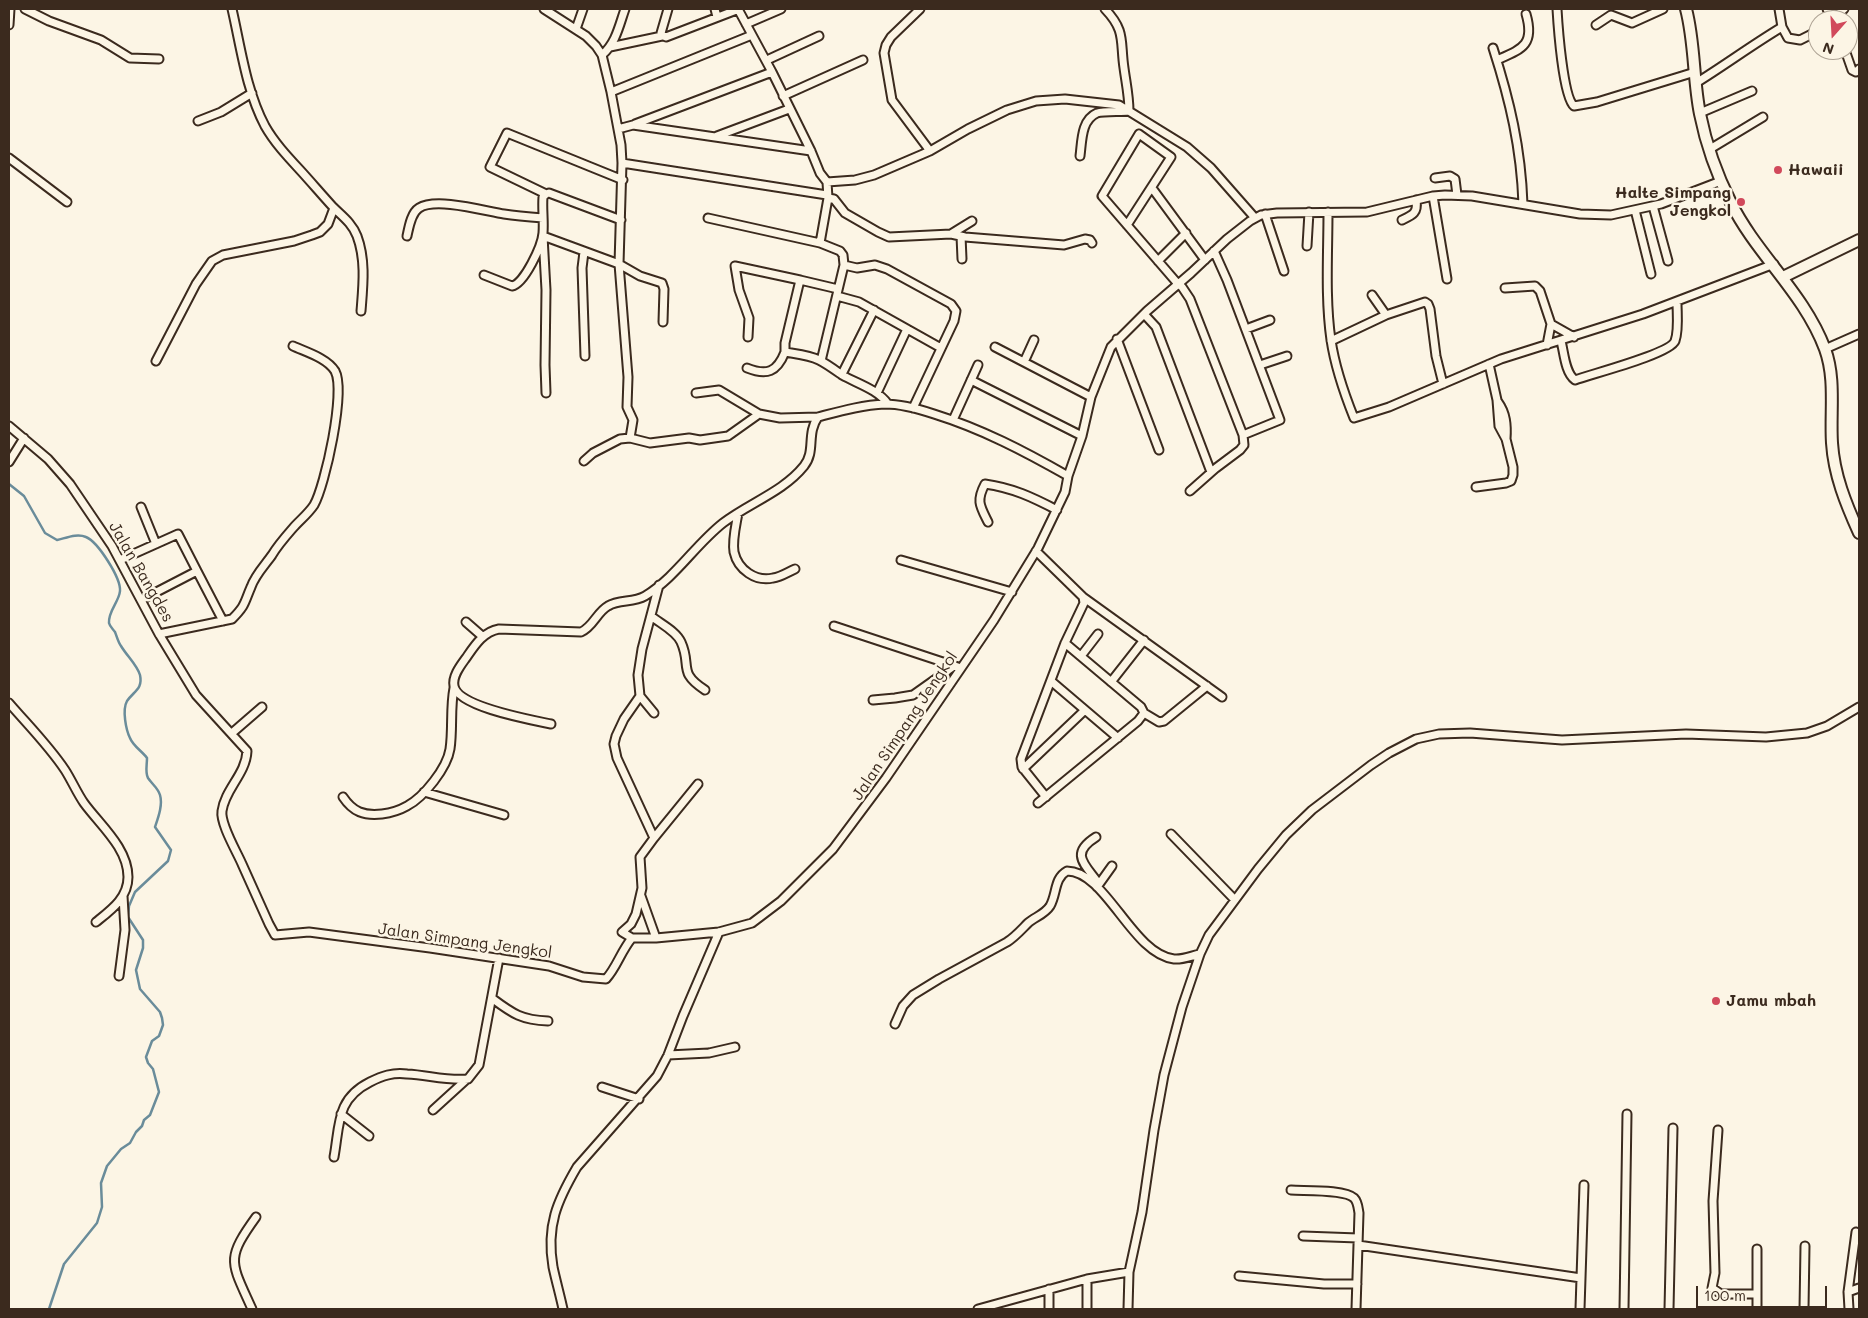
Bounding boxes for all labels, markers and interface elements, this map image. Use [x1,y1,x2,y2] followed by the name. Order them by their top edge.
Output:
[1808,10,1858,60] north arrow
[1820,38,1836,59] text: N
[1788,160,1844,180] place label: Hawaii
[1772,164,1784,176] marker: Hawaii
[1615,183,1731,221] place label: Halte Simpang Jengkol
[1735,196,1747,208] marker: Halte Simpang Jengkol
[105,518,177,626] street label: Jalan Bangdes
[848,648,962,804] street label: Jalan Simpang Jengkol
[377,919,553,963] street label: Jalan Simpang Jengkol
[1726,991,1816,1011] place label: Jamu mbah
[1710,995,1722,1007] marker: Jamu mbah
[1698,1276,1829,1308] scale bar
[1704,1285,1746,1305] text: 100 m

